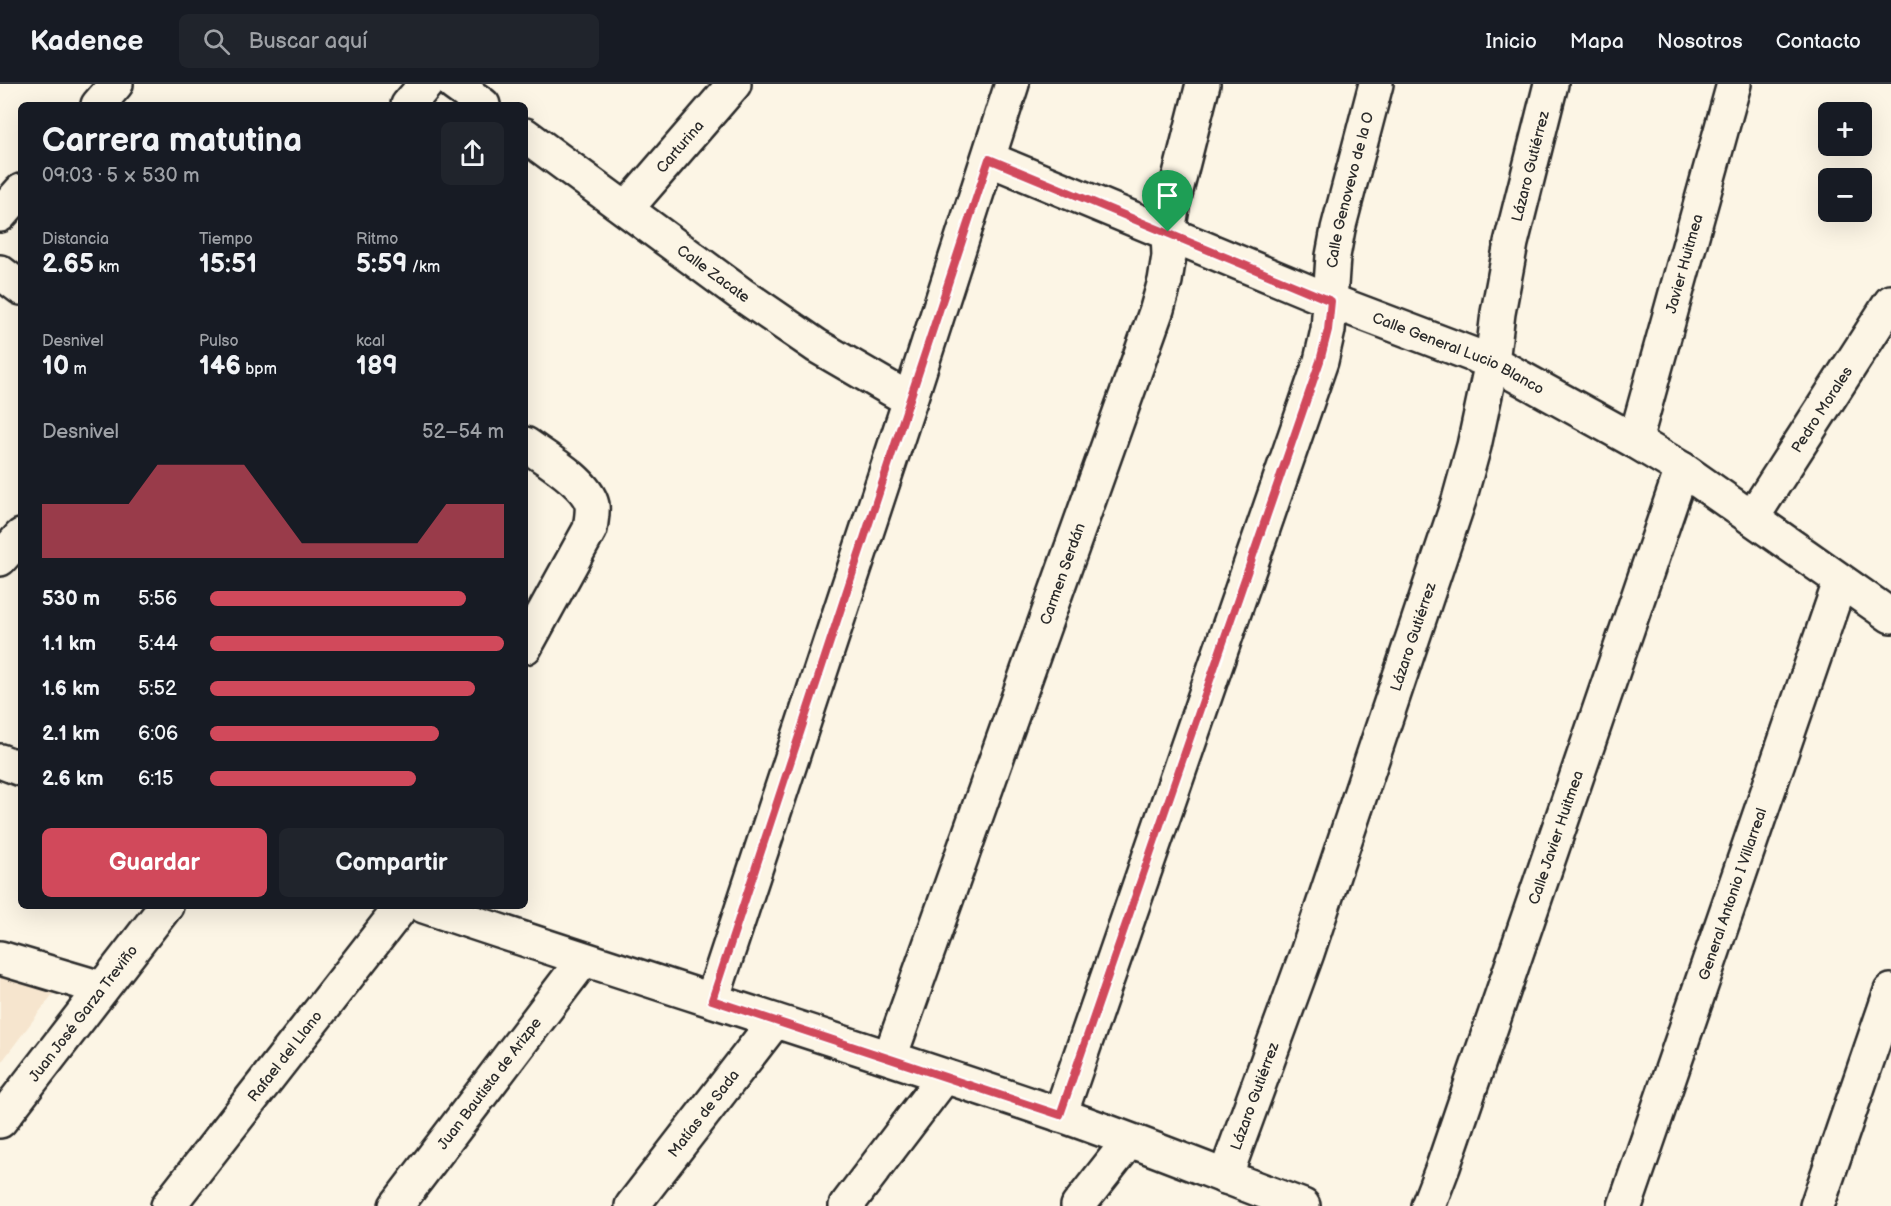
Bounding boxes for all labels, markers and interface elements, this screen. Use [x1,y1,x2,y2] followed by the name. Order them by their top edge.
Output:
[179,14,599,68] search box
[30,25,143,58] text: Kadence
[200,25,233,58] icon: search
[248,28,367,55] text: Buscar aquí
[1486,29,1537,54] text: Inicio
[1570,29,1624,54] text: Mapa
[1657,29,1743,54] text: Nosotros
[1776,29,1861,54] text: Contacto
[1818,102,1872,222] map controls
[1818,102,1872,156] button: +
[1508,108,1554,224] street label: Lázaro Gutiérrez
[1323,110,1378,269] street label: Calle Genovevo de la O
[652,117,708,177] street label: Carturina
[42,121,302,161] text: Carrera matutina
[441,122,504,185] button: share
[42,164,199,188] text: 09:03 · 5 × 530 m
[1818,168,1872,222] button: −
[1142,170,1193,232] pin
[1151,179,1184,212] icon: arrive
[1662,212,1707,316] street label: Javier Huitmea
[42,230,109,249] text: Distancia
[199,230,253,249] text: Tiempo
[356,230,398,249] text: Ritmo
[673,241,753,307] street label: Calle Zacate
[42,249,94,280] text: 2.65
[199,249,257,280] text: 15:51
[356,249,407,280] text: 5:59
[94,258,119,277] text: km
[407,258,440,277] text: /km
[1370,309,1547,399] street label: Calle General Lucio Blanco
[42,332,104,351] text: Desnivel
[199,332,239,351] text: Pulso
[356,332,385,351] text: kcal
[42,351,69,382] text: 10
[199,351,241,382] text: 146
[356,351,398,382] text: 189
[69,360,87,379] text: m
[241,360,277,379] text: bpm
[1788,363,1857,456] street label: Pedro Morales
[42,420,119,444] text: Desnivel
[422,420,504,444] text: 52–54 m
[1036,521,1090,628] street label: Carmen Serdán
[1387,579,1441,694] street label: Lázaro Gutiérrez
[42,587,100,611] text: 530 m
[138,587,177,611] text: 5:56
[42,632,96,656] text: 1.1 km
[138,632,178,656] text: 5:44
[42,677,100,701] text: 1.6 km
[138,677,177,701] text: 5:52
[42,722,100,746] text: 2.1 km
[138,722,178,746] text: 6:06
[42,767,103,791] text: 2.6 km
[138,767,173,791] text: 6:15
[1525,768,1588,907] street label: Calle Javier Huitmea
[1695,806,1771,983] street label: General Antonio I Villarreal
[42,828,267,897] button: Guardar
[279,828,504,897] button: Compartir
[25,942,142,1086] street label: Juan José Garza Treviño
[244,1007,327,1106] street label: Rafael del Llano
[433,1014,546,1154] street label: Juan Bautista de Arizpe
[1227,1039,1284,1153] street label: Lázaro Gutiérrez
[664,1066,744,1161] street label: Matías de Sada

